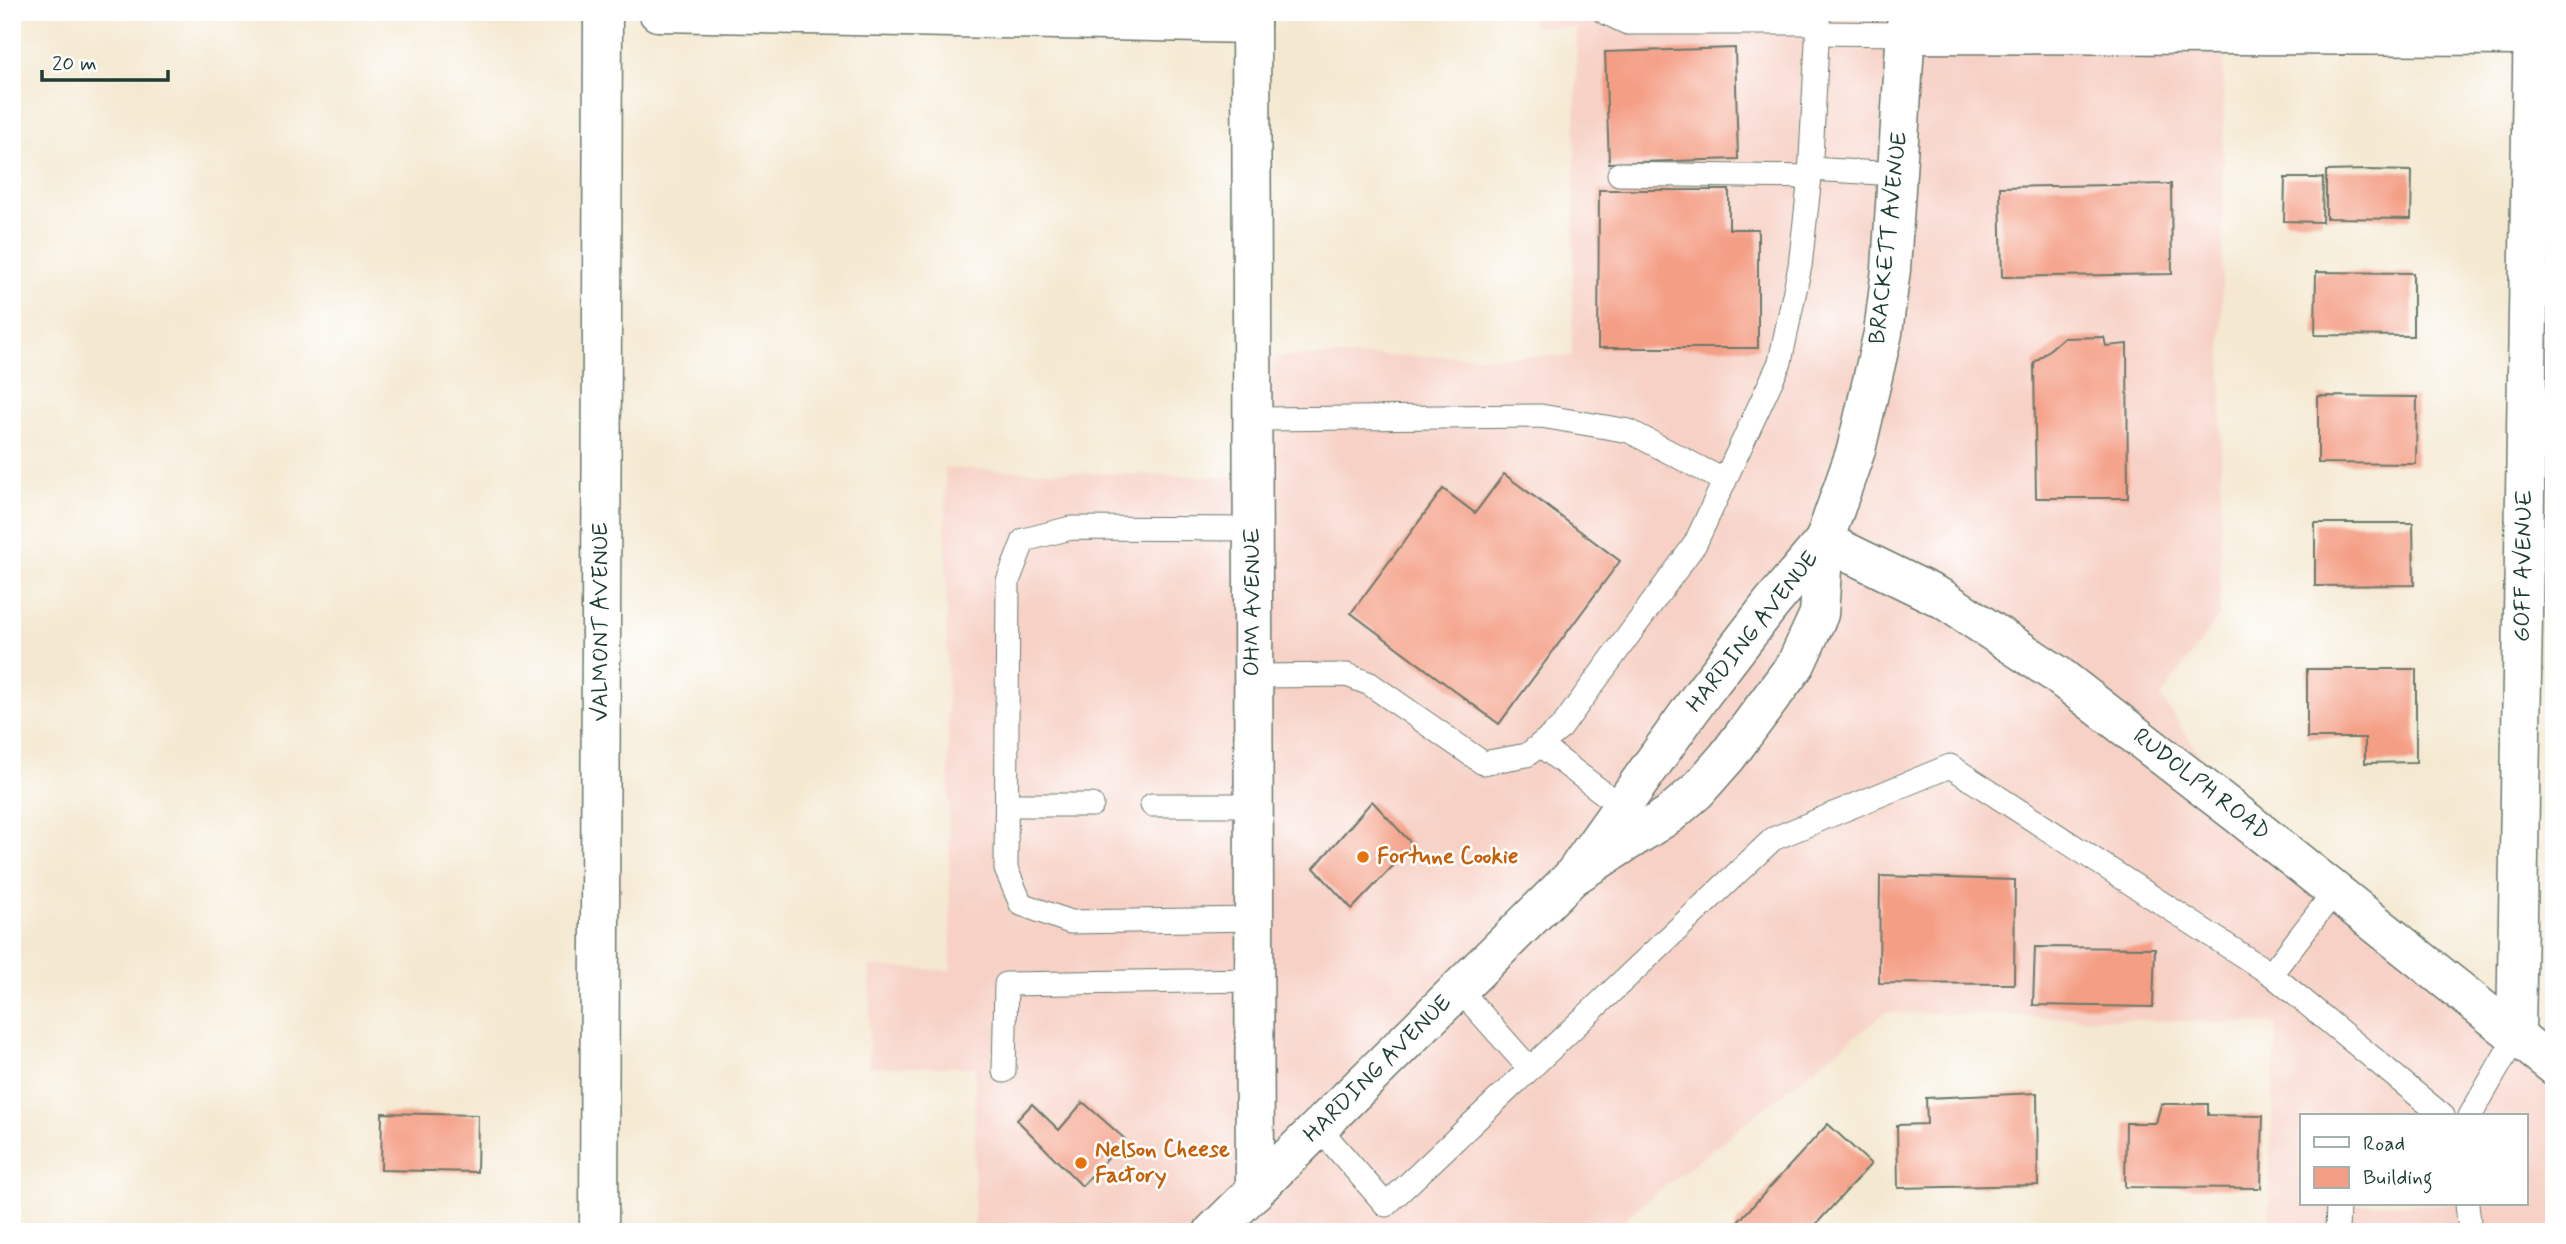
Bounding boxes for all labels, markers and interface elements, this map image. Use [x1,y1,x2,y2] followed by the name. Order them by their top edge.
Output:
[42,38,168,82] scale bar
[52,50,97,78] text: 20 m
[1863,130,1915,346] street label: BRACKETT AVENUE
[2508,490,2540,642] street label: GOFF AVENUE
[586,522,616,722] street label: VALMONT AVENUE
[1238,528,1268,676] street label: OHM AVENUE
[1680,545,1826,719] street label: HARDING AVENUE
[2126,722,2276,848] street label: RUDOLPH ROAD
[1377,842,1518,872] place label: Fortune Cookie
[1355,849,1371,865] marker: Fortune Cookie
[1297,988,1459,1150] street label: HARDING AVENUE
[2300,1114,2528,1206] legend
[2363,1130,2405,1158] text: Road
[1095,1135,1230,1191] place label: Nelson Cheese Factory
[1073,1155,1089,1171] marker: Nelson Cheese Factory
[2363,1164,2433,1194] text: Building

